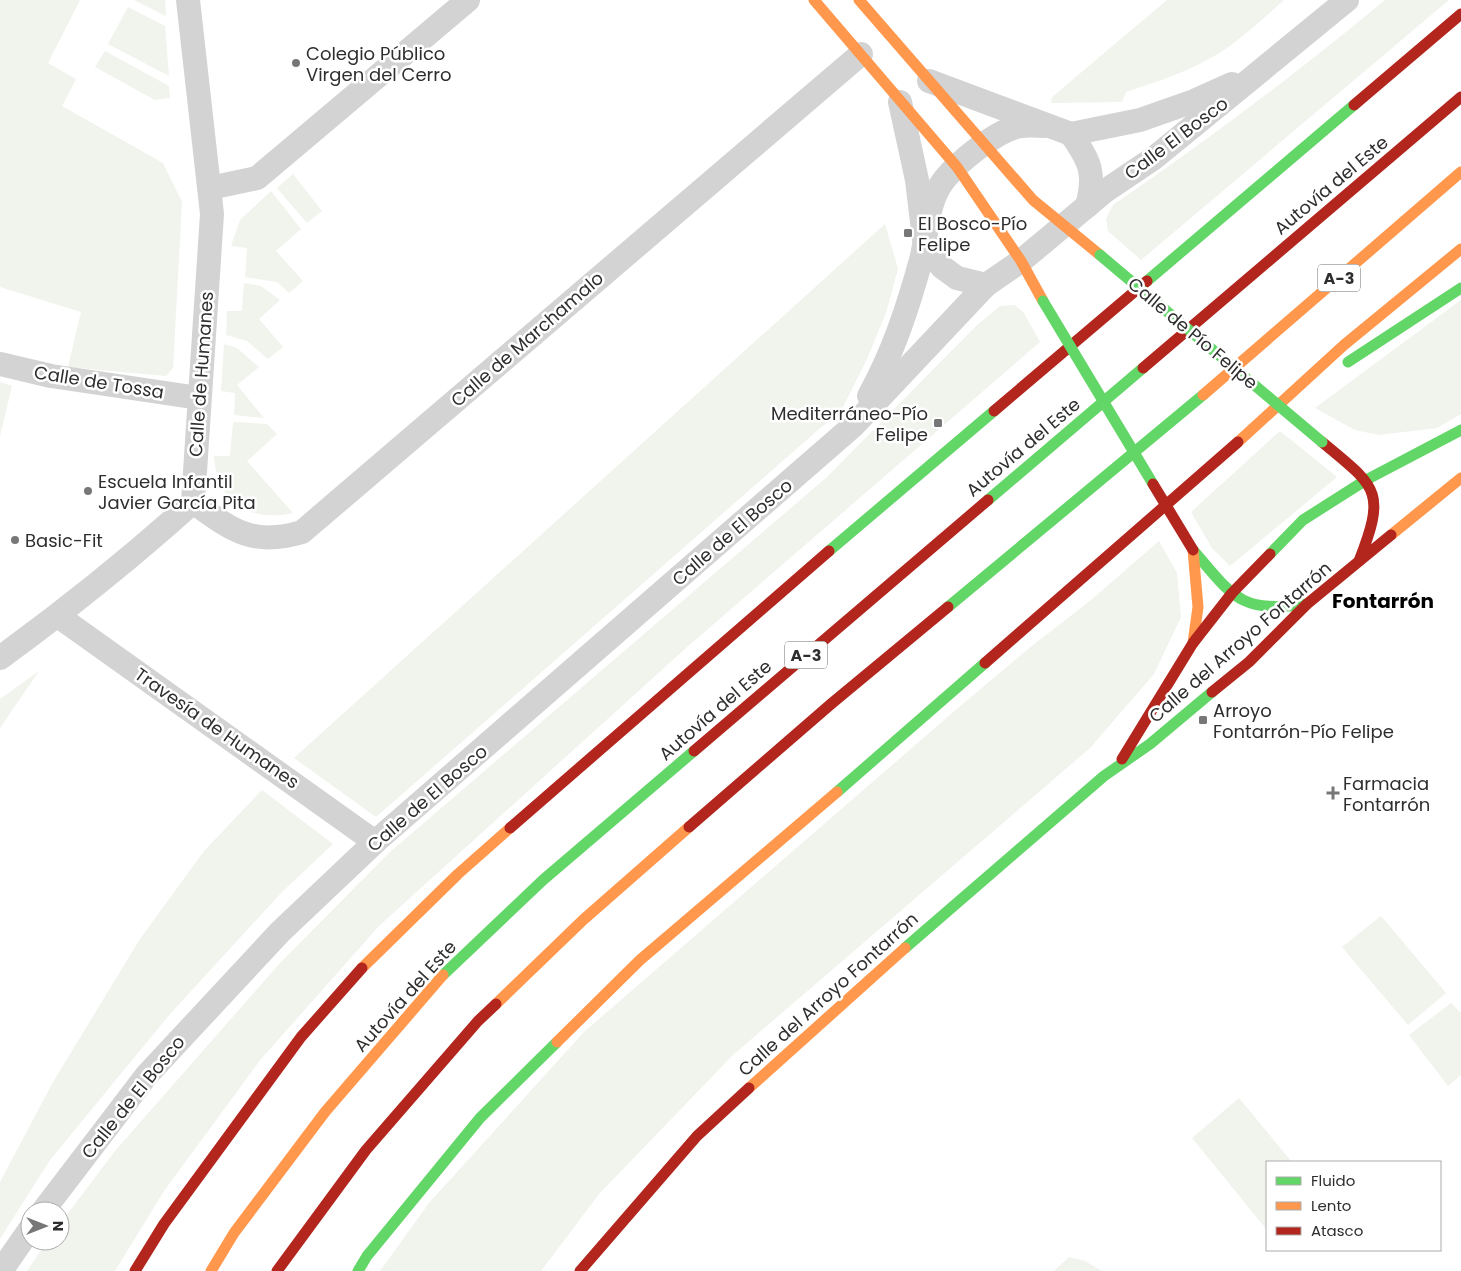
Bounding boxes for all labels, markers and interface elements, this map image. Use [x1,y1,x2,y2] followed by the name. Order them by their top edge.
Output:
[306,41,452,87] place label: Colegio Público Virgen del Cerro
[290,57,302,69] marker: Colegio Público Virgen del Cerro
[1119,91,1233,185] street label: Calle El Bosco
[1269,130,1393,240] street label: Autovía del Este
[918,211,1027,257] place label: El Bosco-Pío Felipe
[902,227,914,239] marker: El Bosco-Pío Felipe
[1318,264,1360,292] road number: A-3
[445,266,609,412] street label: Calle de Marchamalo
[1123,271,1263,395] street label: Calle de Pío Felipe
[183,290,219,458] street label: Calle de Humanes
[32,359,166,405] street label: Calle de Tossa
[961,392,1085,502] street label: Autovía del Este
[771,401,928,447] place label: Mediterráneo-Pío Felipe
[932,417,944,429] marker: Mediterráneo-Pío Felipe
[98,469,256,515] place label: Escuela Infantil Javier García Pita
[666,473,798,591] street label: Calle de El Bosco
[82,485,94,497] marker: Escuela Infantil Javier García Pita
[25,528,103,553] place label: Basic-Fit
[9,534,21,546] marker: Basic-Fit
[1143,556,1337,728] street label: Calle del Arroyo Fontarrón
[1332,587,1434,615] district label: Fontarrón
[785,642,827,668] road number: A-3
[653,654,777,766] street label: Autovía del Este
[130,662,304,794] street label: Travesía de Humanes
[1213,698,1394,744] place label: Arroyo Fontarrón-Pío Felipe
[1197,714,1209,726] marker: Arroyo Fontarrón-Pío Felipe
[361,739,493,857] street label: Calle de El Bosco
[1343,771,1430,817] place label: Farmacia Fontarrón
[1327,787,1339,799] marker: Farmacia Fontarrón
[733,906,923,1082] street label: Calle del Arroyo Fontarrón
[348,935,462,1057] street label: Autovía del Este
[75,1030,191,1164] street label: Calle de El Bosco
[1266,1161,1441,1251] legend
[1311,1170,1355,1191] text: Fluido
[1311,1195,1351,1216] text: Lento
[20,1201,70,1251] north arrow
[1311,1220,1363,1241] text: Atasco
[48,1221,68,1231] text: N

